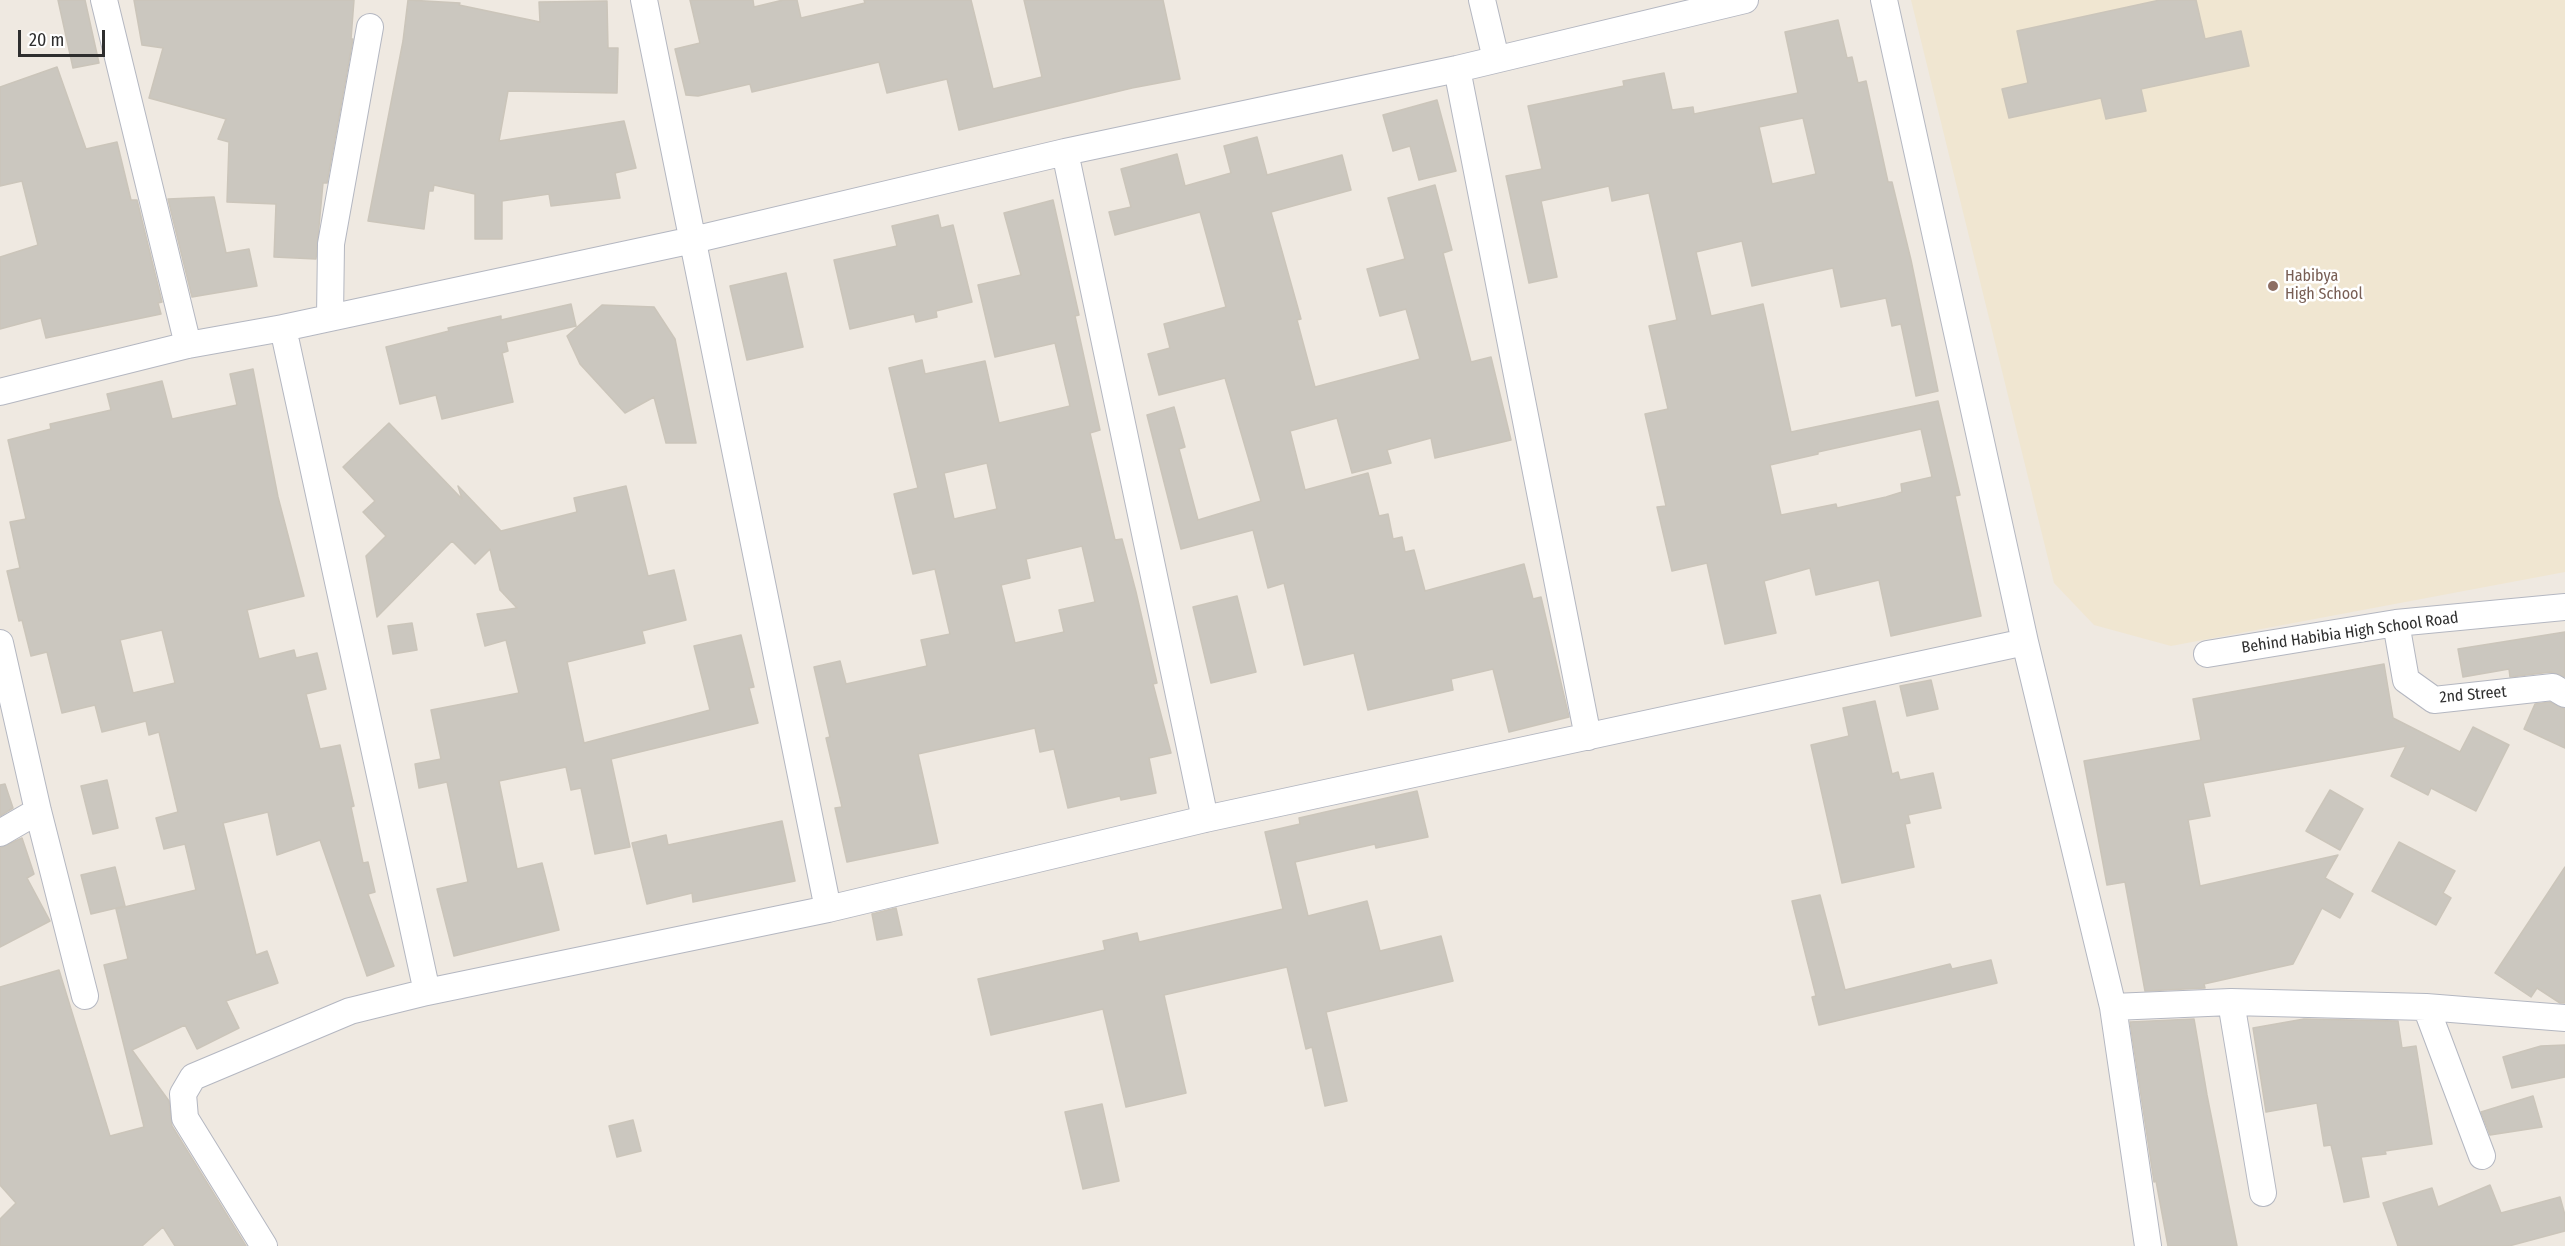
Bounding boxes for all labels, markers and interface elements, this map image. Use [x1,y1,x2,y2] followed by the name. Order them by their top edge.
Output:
[21,18,108,56] scale bar
[29,29,64,51] text: 20 m
[2285,267,2363,305] place label: Habibya High School
[2266,279,2280,293] marker: Habibya High School
[2240,608,2460,658] street label: Behind Habibia High School Road
[2439,683,2507,707] street label: 2nd Street

